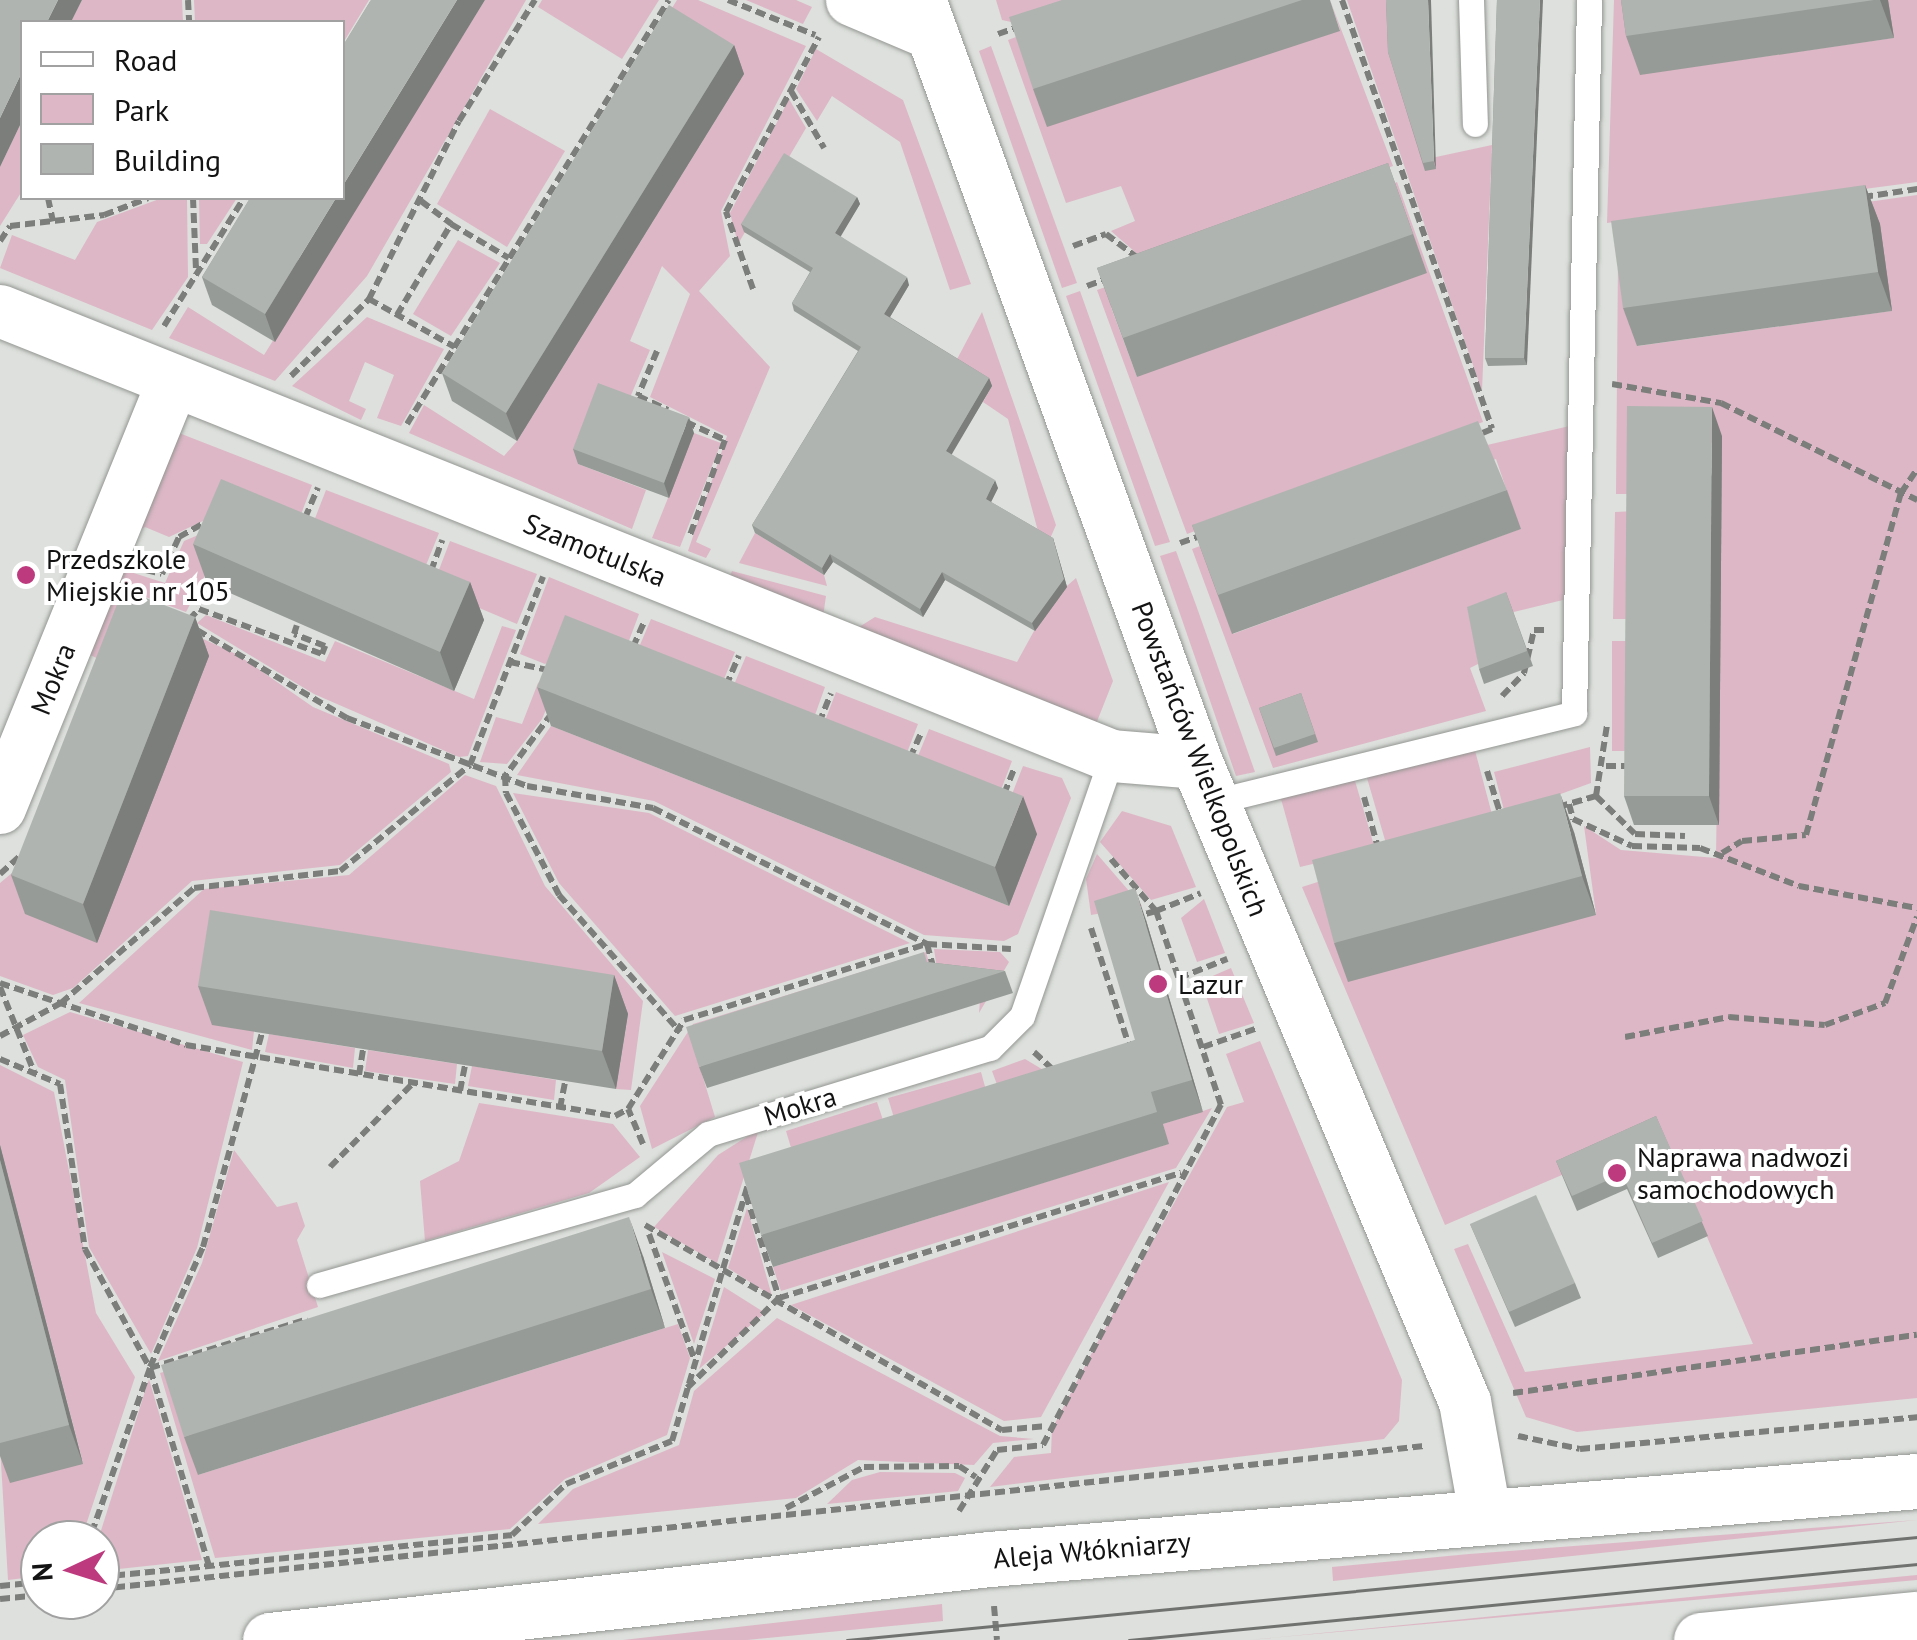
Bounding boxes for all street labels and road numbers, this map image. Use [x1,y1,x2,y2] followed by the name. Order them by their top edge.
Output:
[519,506,671,594] street label: Szamotulska
[1124,596,1276,922] street label: Powstańców Wielkopolskich
[24,638,82,720] street label: Mokra
[760,1079,840,1133] street label: Mokra
[991,1525,1193,1575] street label: Aleja Włókniarzy

